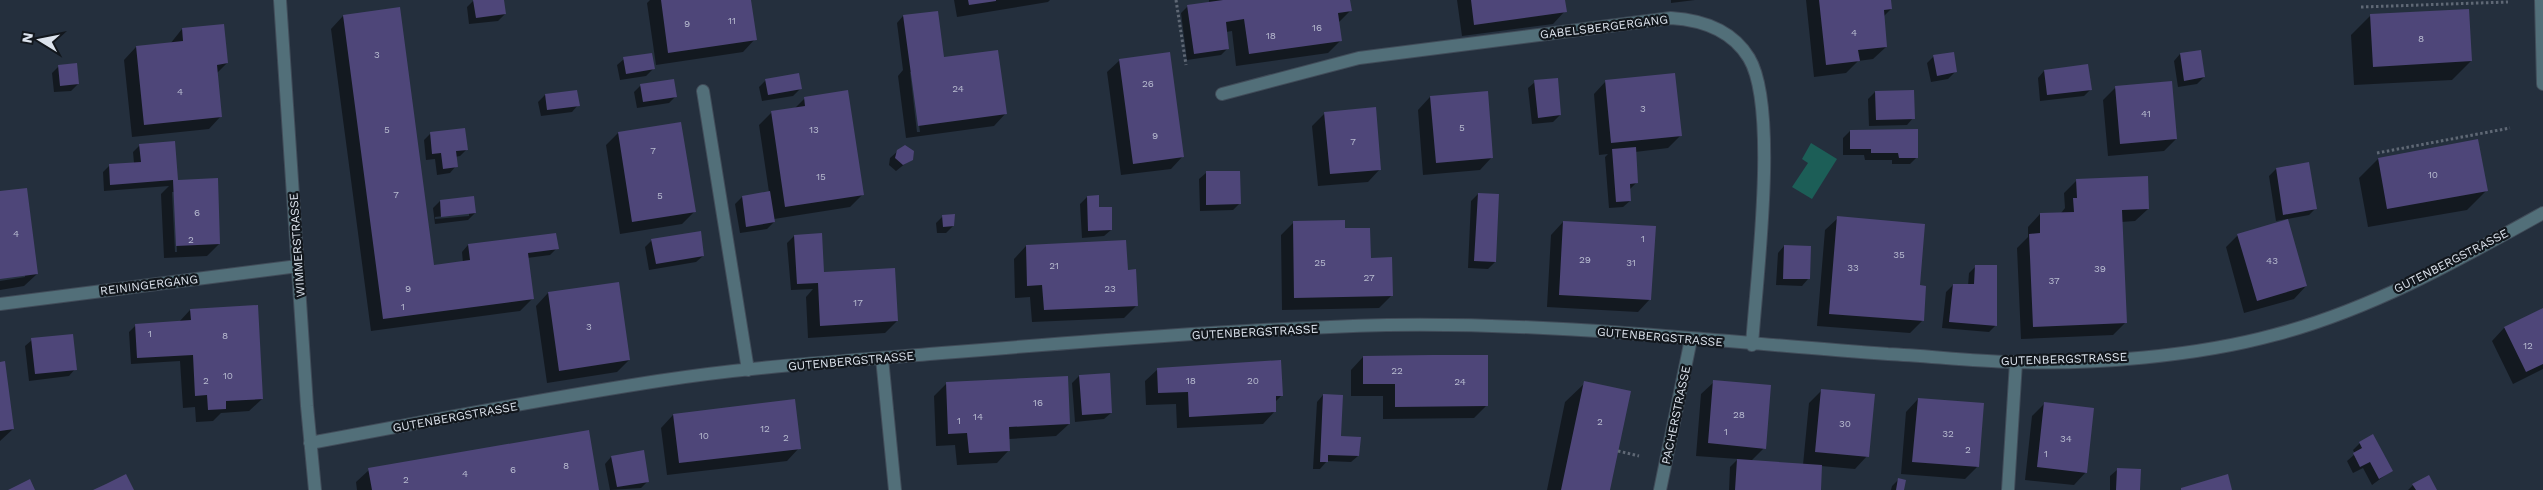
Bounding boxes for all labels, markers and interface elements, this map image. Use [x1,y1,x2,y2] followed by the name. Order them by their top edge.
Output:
[1539,12,1669,42] street label: GABELSBERGERGANG
[15,15,65,65] north arrow
[728,15,736,26] house number: 11
[684,18,690,29] house number: 9
[1312,22,1322,33] house number: 16
[1851,27,1857,38] house number: 4
[1266,30,1276,41] house number: 18
[18,31,36,44] text: N
[2418,33,2424,44] house number: 8
[374,49,380,60] house number: 3
[1142,78,1154,89] house number: 26
[952,83,964,94] house number: 24
[177,86,183,97] house number: 4
[1640,103,1646,114] house number: 3
[2141,108,2151,119] house number: 41
[1459,122,1465,133] house number: 5
[384,124,390,135] house number: 5
[809,124,819,135] house number: 13
[1152,130,1158,141] house number: 9
[1350,136,1356,147] house number: 7
[650,145,656,156] house number: 7
[2428,169,2438,180] house number: 10
[816,171,826,182] house number: 15
[393,189,399,200] house number: 7
[657,190,663,201] house number: 5
[286,192,308,298] street label: WIMMERSTRASSE
[194,207,200,218] house number: 6
[2392,226,2511,296] street label: GUTENBERGSTRASSE
[13,228,19,239] house number: 4
[1641,233,1645,244] house number: 1
[188,234,194,245] house number: 2
[1893,249,1905,260] house number: 35
[1579,254,1591,265] house number: 29
[2266,255,2278,266] house number: 43
[1314,257,1326,268] house number: 25
[1626,257,1636,268] house number: 31
[1049,260,1059,271] house number: 21
[1847,262,1859,273] house number: 33
[2094,263,2106,274] house number: 39
[99,272,199,298] street label: REININGERGANG
[1363,272,1375,283] house number: 27
[2048,275,2060,286] house number: 37
[405,283,411,294] house number: 9
[1104,283,1116,294] house number: 23
[853,297,863,308] house number: 17
[401,301,405,312] house number: 1
[586,321,592,332] house number: 3
[1192,322,1319,342] street label: GUTENBERGSTRASSE
[1596,325,1724,350] street label: GUTENBERGSTRASSE
[148,328,152,339] house number: 1
[222,330,228,341] house number: 8
[2523,340,2533,351] house number: 12
[787,348,915,373] street label: GUTENBERGSTRASSE
[2001,350,2128,368] street label: GUTENBERGSTRASSE
[1659,364,1693,466] street label: PACHERSTRASSE
[1391,365,1403,376] house number: 22
[223,370,233,381] house number: 10
[203,375,209,386] house number: 2
[1186,375,1196,386] house number: 18
[1247,375,1259,386] house number: 20
[1454,376,1466,387] house number: 24
[1033,397,1043,408] house number: 16
[392,399,519,435] street label: GUTENBERGSTRASSE
[1733,409,1745,420] house number: 28
[973,411,983,422] house number: 14
[957,415,961,426] house number: 1
[1597,416,1603,427] house number: 2
[1839,418,1851,429] house number: 30
[760,423,770,434] house number: 12
[1724,426,1728,437] house number: 1
[1942,428,1954,439] house number: 32
[699,430,709,441] house number: 10
[783,432,789,443] house number: 2
[2060,433,2072,444] house number: 34
[1965,444,1971,455] house number: 2
[2044,448,2048,459] house number: 1
[563,460,569,471] house number: 8
[510,464,516,475] house number: 6
[462,468,468,479] house number: 4
[403,474,409,485] house number: 2

